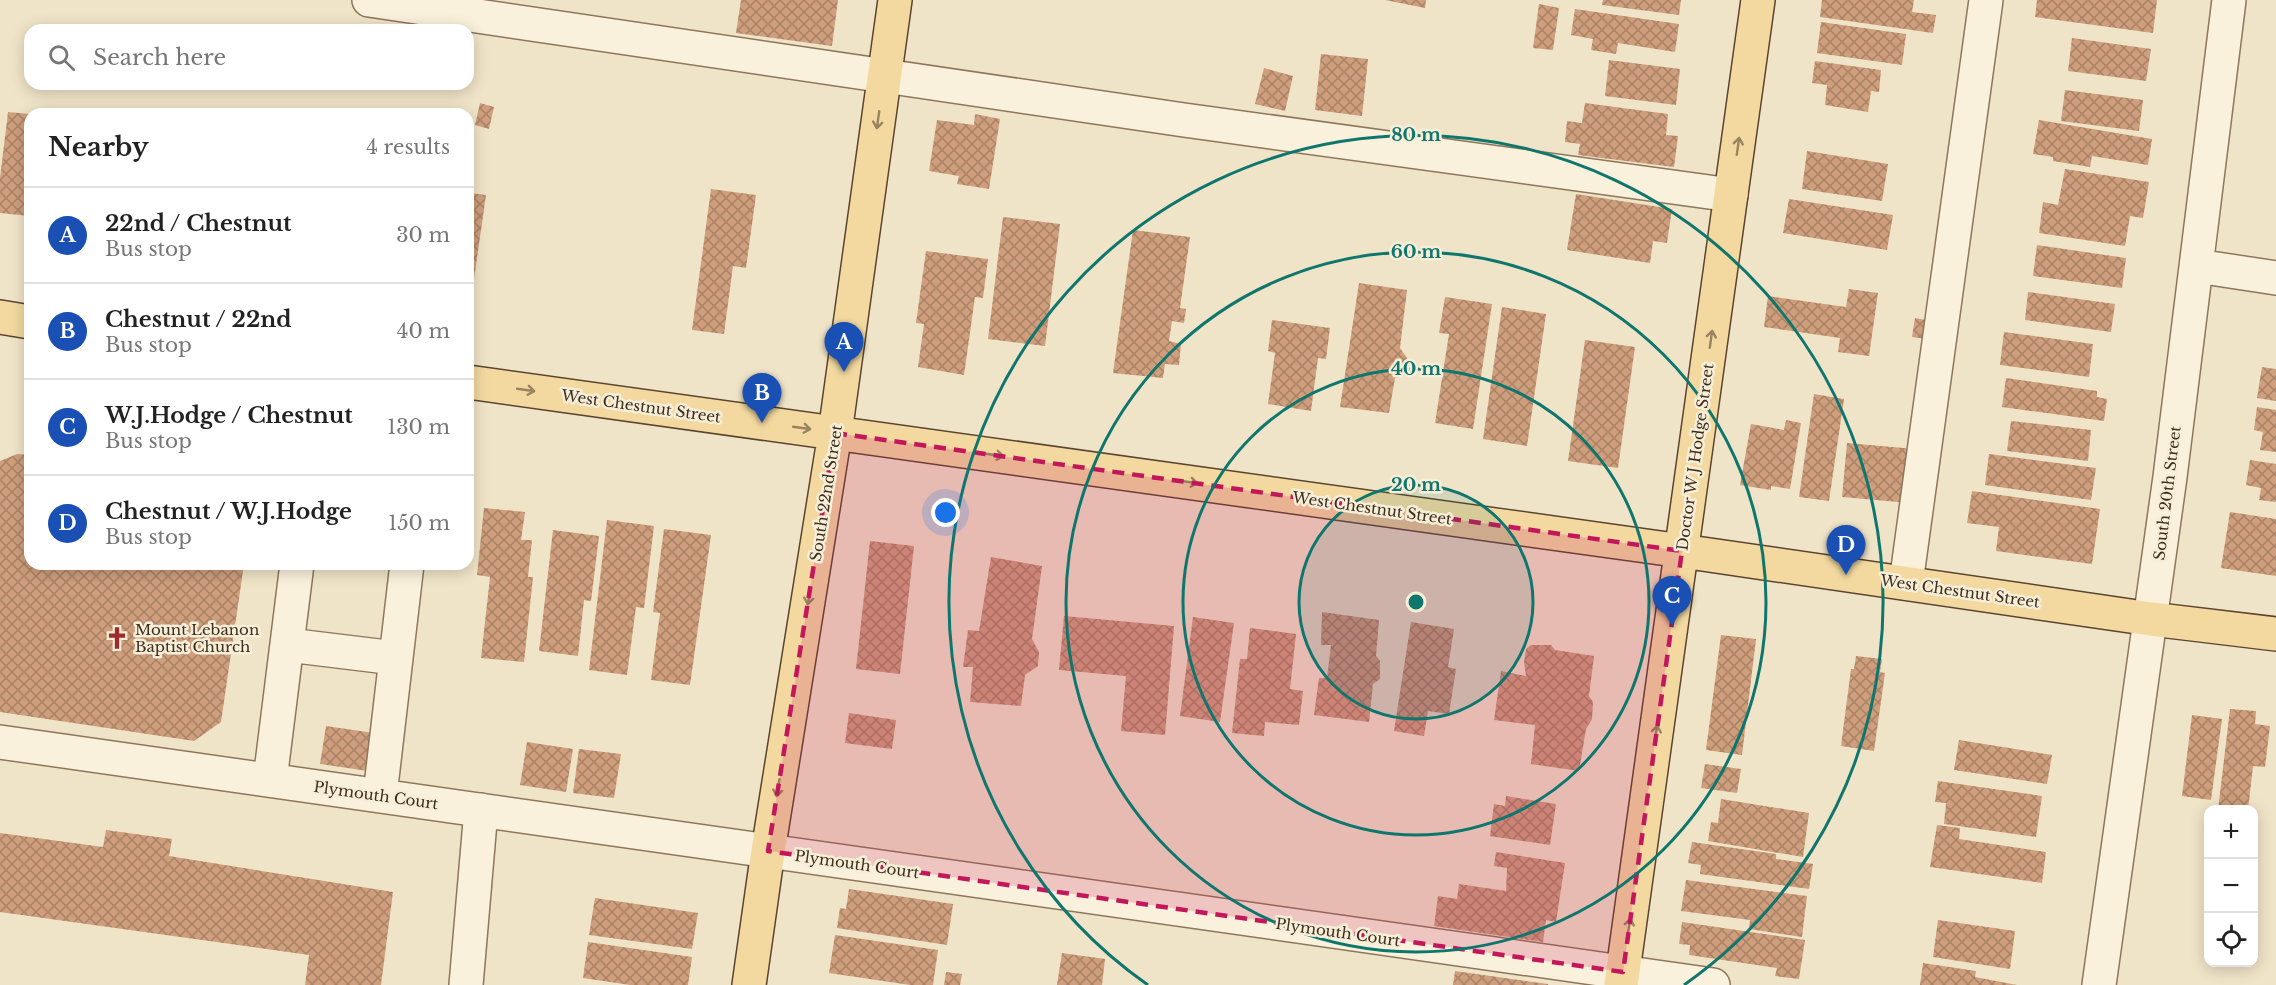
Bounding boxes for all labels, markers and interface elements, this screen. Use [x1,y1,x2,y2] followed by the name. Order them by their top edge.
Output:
[24,24,474,90] search box
[45,41,78,74] icon: search
[93,44,226,71] text: Search here
[873,110,884,130] one-way arrow
[1391,124,1441,146] text: 80 m
[48,131,149,163] text: Nearby
[366,135,450,159] text: 4 results
[1732,136,1743,156] one-way arrow
[105,210,292,237] text: 22nd / Chestnut
[59,223,76,247] text: A
[396,223,450,247] text: 30 m
[105,237,192,261] text: Bus stop
[1391,241,1441,263] text: 60 m
[105,306,292,333] text: Chestnut / 22nd
[60,319,75,343] text: B
[397,319,450,343] text: 40 m
[824,322,864,372] pin: A
[1706,330,1717,349] one-way arrow
[105,333,192,357] text: Bus stop
[1391,358,1441,380] text: 40 m
[1672,362,1718,552] street label: Doctor W J Hodge Street
[742,374,782,423] pin: B
[516,385,535,396] one-way arrow
[559,385,722,427] street label: West Chestnut Street
[105,402,353,429] text: W.J.Hodge / Chestnut
[59,415,76,439] text: C
[387,415,450,439] text: 130 m
[792,423,812,434] one-way arrow
[806,423,846,563] street label: South 22nd Street
[2149,424,2185,561] street label: South 20th Street
[105,429,192,453] text: Bus stop
[985,450,1005,461] one-way arrow
[1391,474,1441,496] text: 20 m
[1178,477,1198,488] one-way arrow
[1290,487,1453,529] street label: West Chestnut Street
[105,498,352,525] text: Chestnut / W.J.Hodge
[931,498,960,527] your location
[58,511,77,535] text: D
[388,511,450,535] text: 150 m
[105,525,192,549] text: Bus stop
[1826,526,1866,575] pin: D
[1878,570,2041,612] street label: West Chestnut Street
[1652,576,1692,626] pin: C
[803,585,814,605] one-way arrow
[1406,592,1426,612] centre of rings
[135,620,259,656] place label: Mount Lebanon Baptist Church
[104,625,130,651] church icon: Mount Lebanon Baptist Church
[1651,725,1662,744] one-way arrow
[312,777,440,813] street label: Plymouth Court
[772,778,783,798] one-way arrow
[2204,805,2258,967] map controls
[2204,805,2258,859] button: +
[793,846,921,882] street label: Plymouth Court
[2204,859,2258,913] button: −
[2204,913,2258,967] button: locate
[1274,914,1402,950] street label: Plymouth Court
[1624,918,1635,937] one-way arrow

